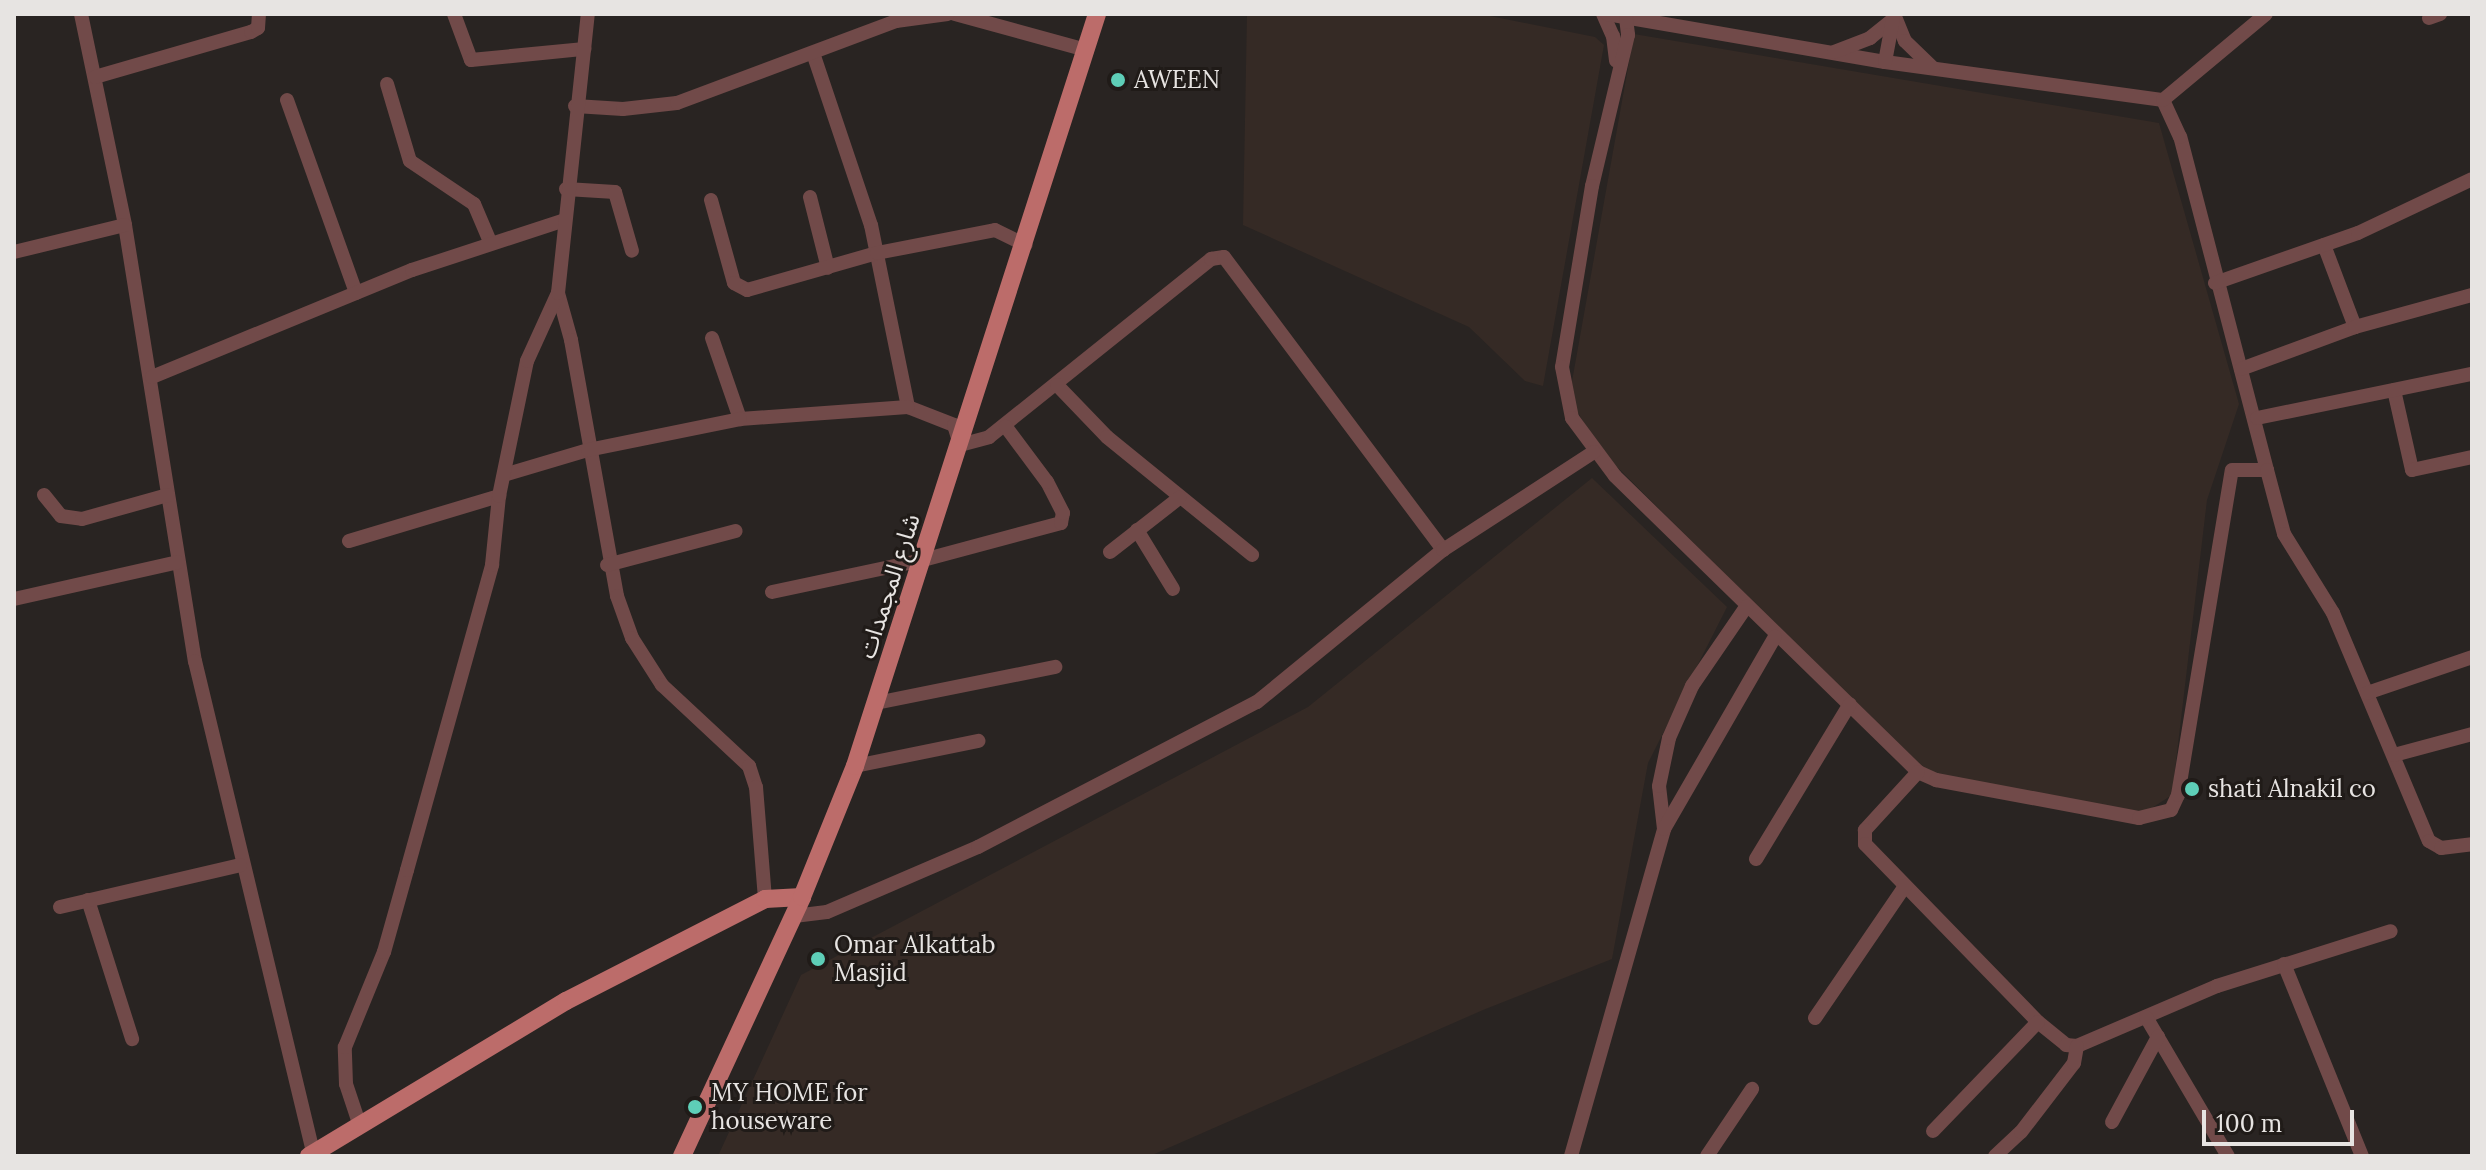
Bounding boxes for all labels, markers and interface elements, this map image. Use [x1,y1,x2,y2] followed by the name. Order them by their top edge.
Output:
[1134,66,1220,94] place label: AWEEN
[1109,71,1127,89] marker: AWEEN
[852,510,926,662] street label: شارع المجمدات
[2208,775,2376,803] place label: shati Alnakil co
[2183,780,2201,798] marker: shati Alnakil co
[834,931,995,987] place label: Omar Alkattab Masjid
[809,950,827,968] marker: Omar Alkattab Masjid
[711,1079,868,1135] place label: MY HOME for houseware
[2206,1094,2358,1144] scale bar
[686,1098,704,1116] marker: MY HOME for houseware
[2216,1108,2282,1139] text: 100 m

